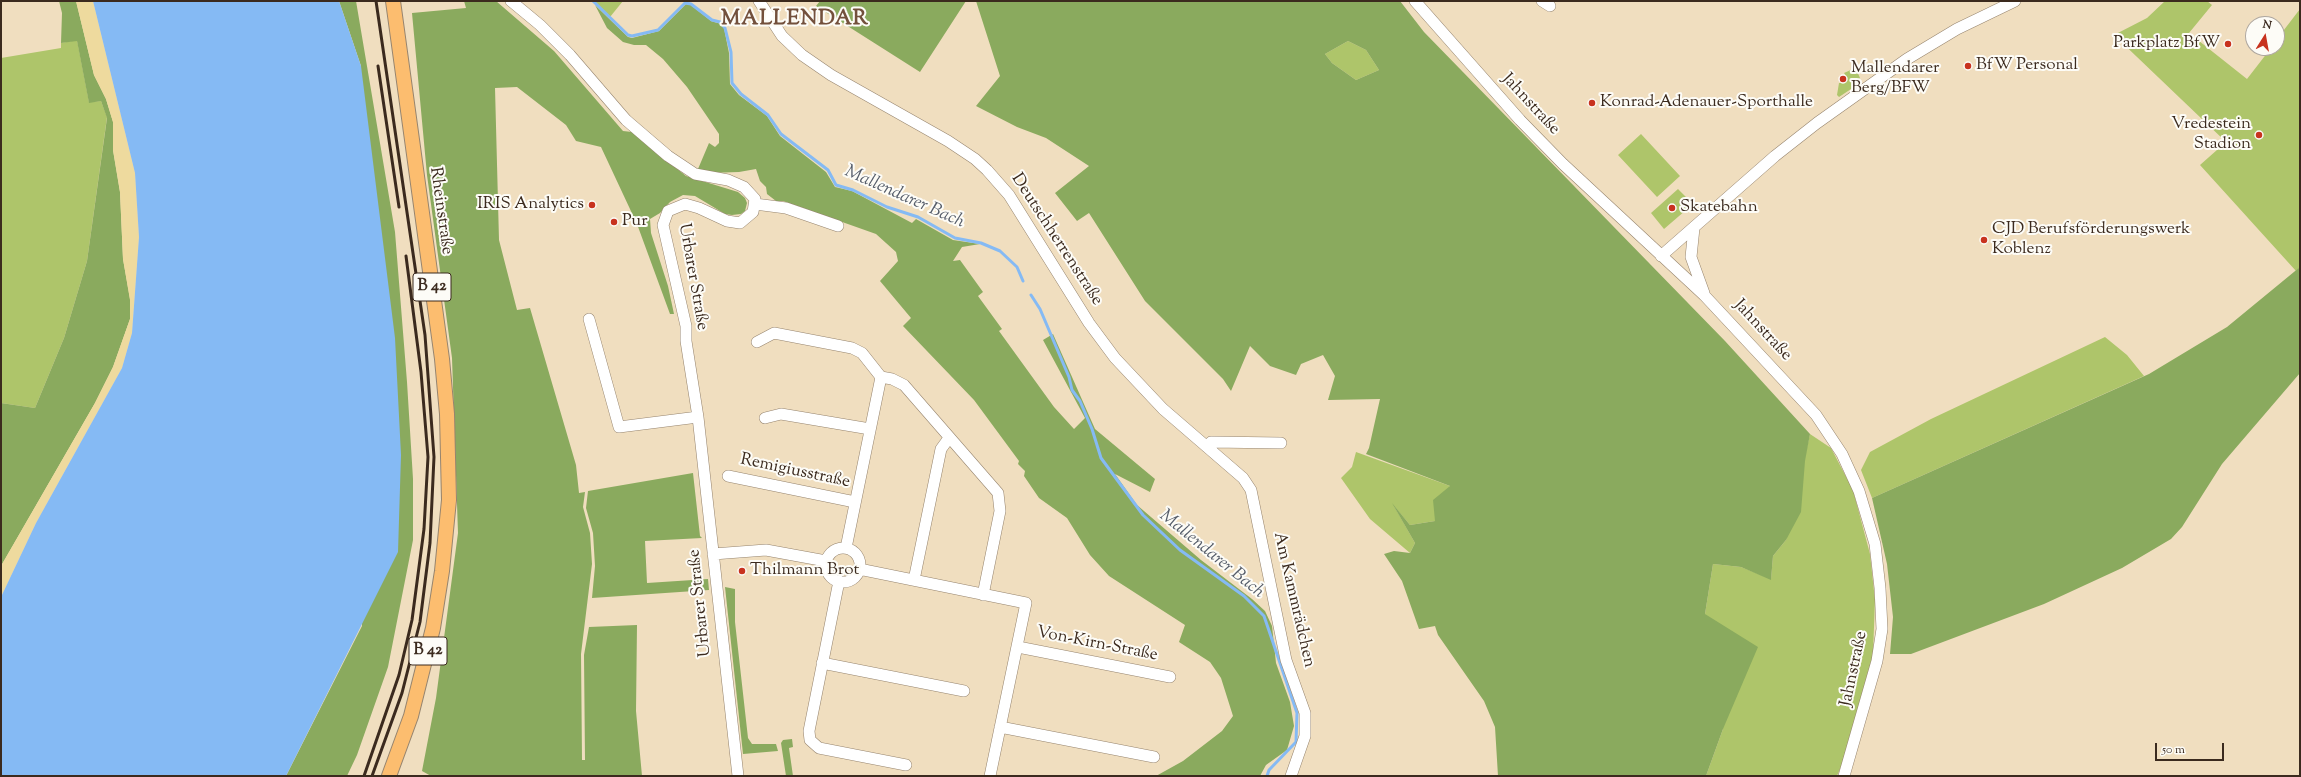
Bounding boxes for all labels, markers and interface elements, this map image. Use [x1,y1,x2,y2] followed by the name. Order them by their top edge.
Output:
[721,7,869,33] district label: MALLENDAR
[2245,16,2285,56] north arrow
[2261,17,2273,34] text: N
[2113,34,2220,54] place label: Parkplatz BfW
[2223,39,2233,49] marker: Parkplatz BfW
[1976,56,2078,76] place label: BfW Personal
[1851,59,1939,99] place label: Mallendarer Berg/BFW
[1963,61,1973,71] marker: BfW Personal
[1496,70,1564,140] street label: Jahnstraße
[1838,74,1848,84] marker: Mallendarer Berg/BFW
[1600,93,1813,113] place label: Konrad-Adenauer-Sporthalle
[1587,98,1597,108] marker: Konrad-Adenauer-Sporthalle
[2171,115,2251,155] place label: Vredestein Stadion
[2254,130,2264,140] marker: Vredestein Stadion
[841,162,967,234] water label: Mallendarer Bach
[424,166,456,256] street label: Rheinstraße
[1006,170,1106,310] street label: Deutschherrenstraße
[477,195,584,215] place label: IRIS Analytics
[1680,198,1758,218] place label: Skatebahn
[587,200,597,210] marker: IRIS Analytics
[1667,203,1677,213] marker: Skatebahn
[622,212,648,232] place label: Pur
[609,217,619,227] marker: Pur
[1992,220,2190,260] place label: CJD Berufsförderungswerk Koblenz
[673,222,711,332] street label: Urbarer Straße
[1979,235,1989,245] marker: CJD Berufsförderungswerk Koblenz
[413,273,451,301] road number: B 42
[1728,296,1796,366] street label: Jahnstraße
[738,450,852,494] street label: Remigiusstraße
[1154,506,1268,604] water label: Mallendarer Bach
[1267,530,1319,670] street label: Am Kammrädchen
[685,548,717,658] street label: Urbarer Straße
[750,561,859,581] place label: Thilmann Brot
[737,566,747,576] marker: Thilmann Brot
[1035,623,1159,667] street label: Von-Kirn-Straße
[1837,630,1873,708] street label: Jahnstraße
[409,637,447,665] road number: B 42
[2157,735,2226,761] scale bar
[2162,741,2185,759] text: 50 m

